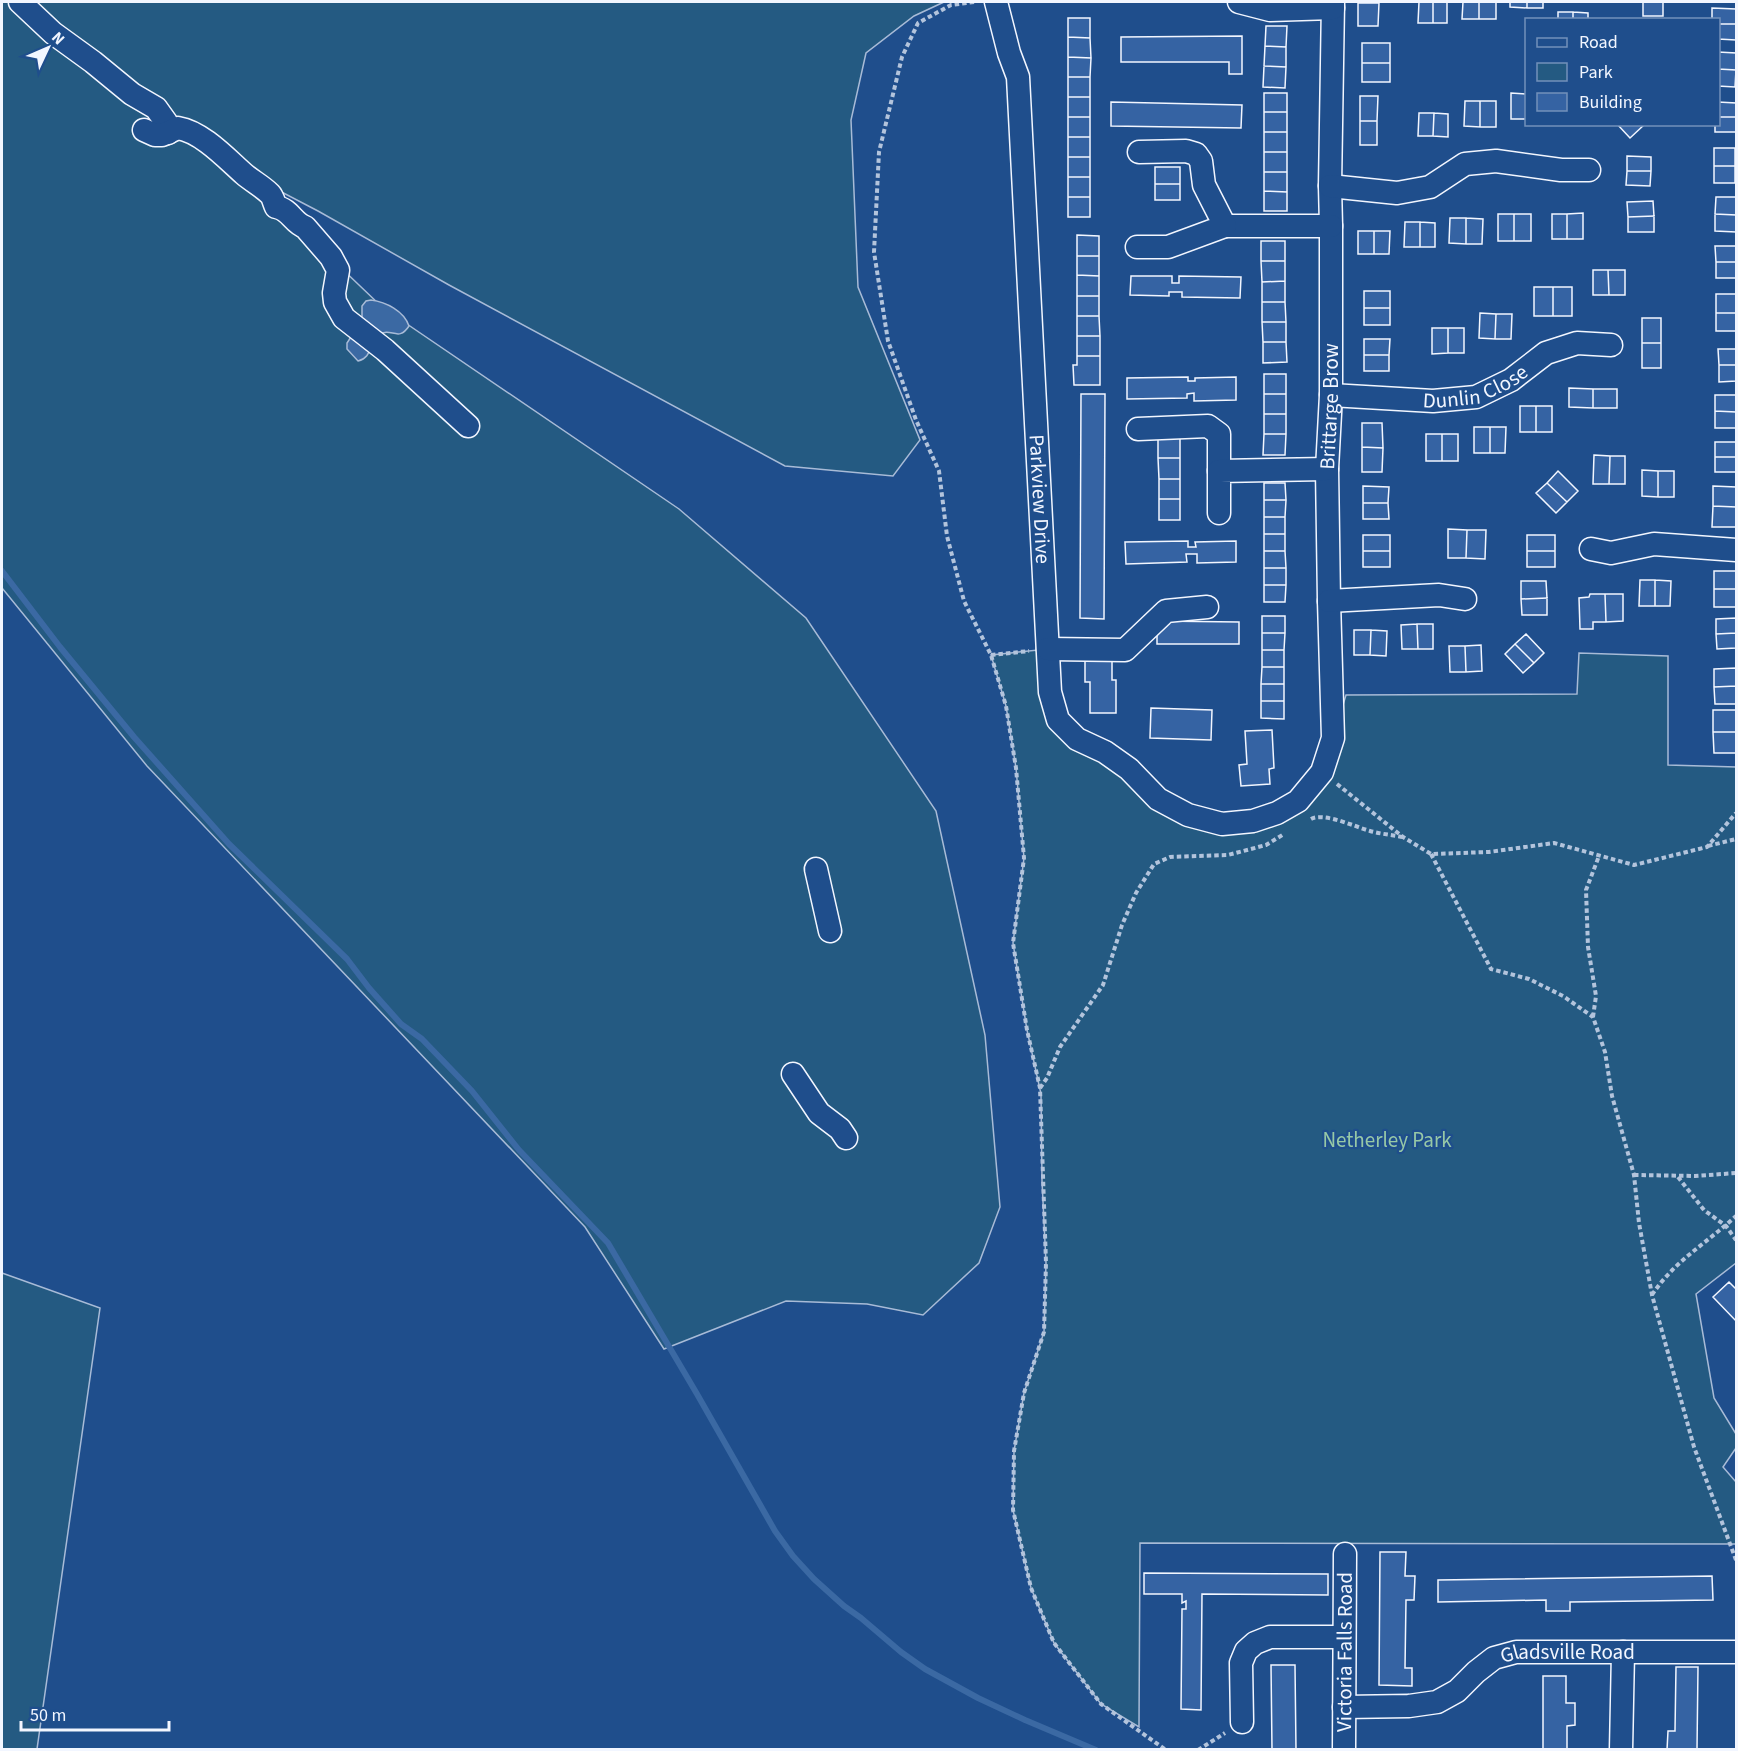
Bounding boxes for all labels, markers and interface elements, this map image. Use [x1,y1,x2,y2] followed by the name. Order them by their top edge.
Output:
[18,18,78,78] north arrow
[1525,18,1720,126] legend
[46,27,70,50] text: N
[1579,30,1618,55] text: Road
[1579,60,1613,85] text: Park
[1579,90,1642,115] text: Building
[1312,343,1346,470] street label: Brittarge Brow
[1422,357,1534,416] street label: Dunlin Close
[1022,434,1058,565] street label: Parkview Drive
[1322,1125,1452,1155] park label: Netherley Park
[1329,1572,1360,1732] street label: Victoria Falls Road
[1497,1637,1635,1671] street label: Gladsville Road
[21,1694,170,1732] scale bar
[30,1703,66,1728] text: 50 m

